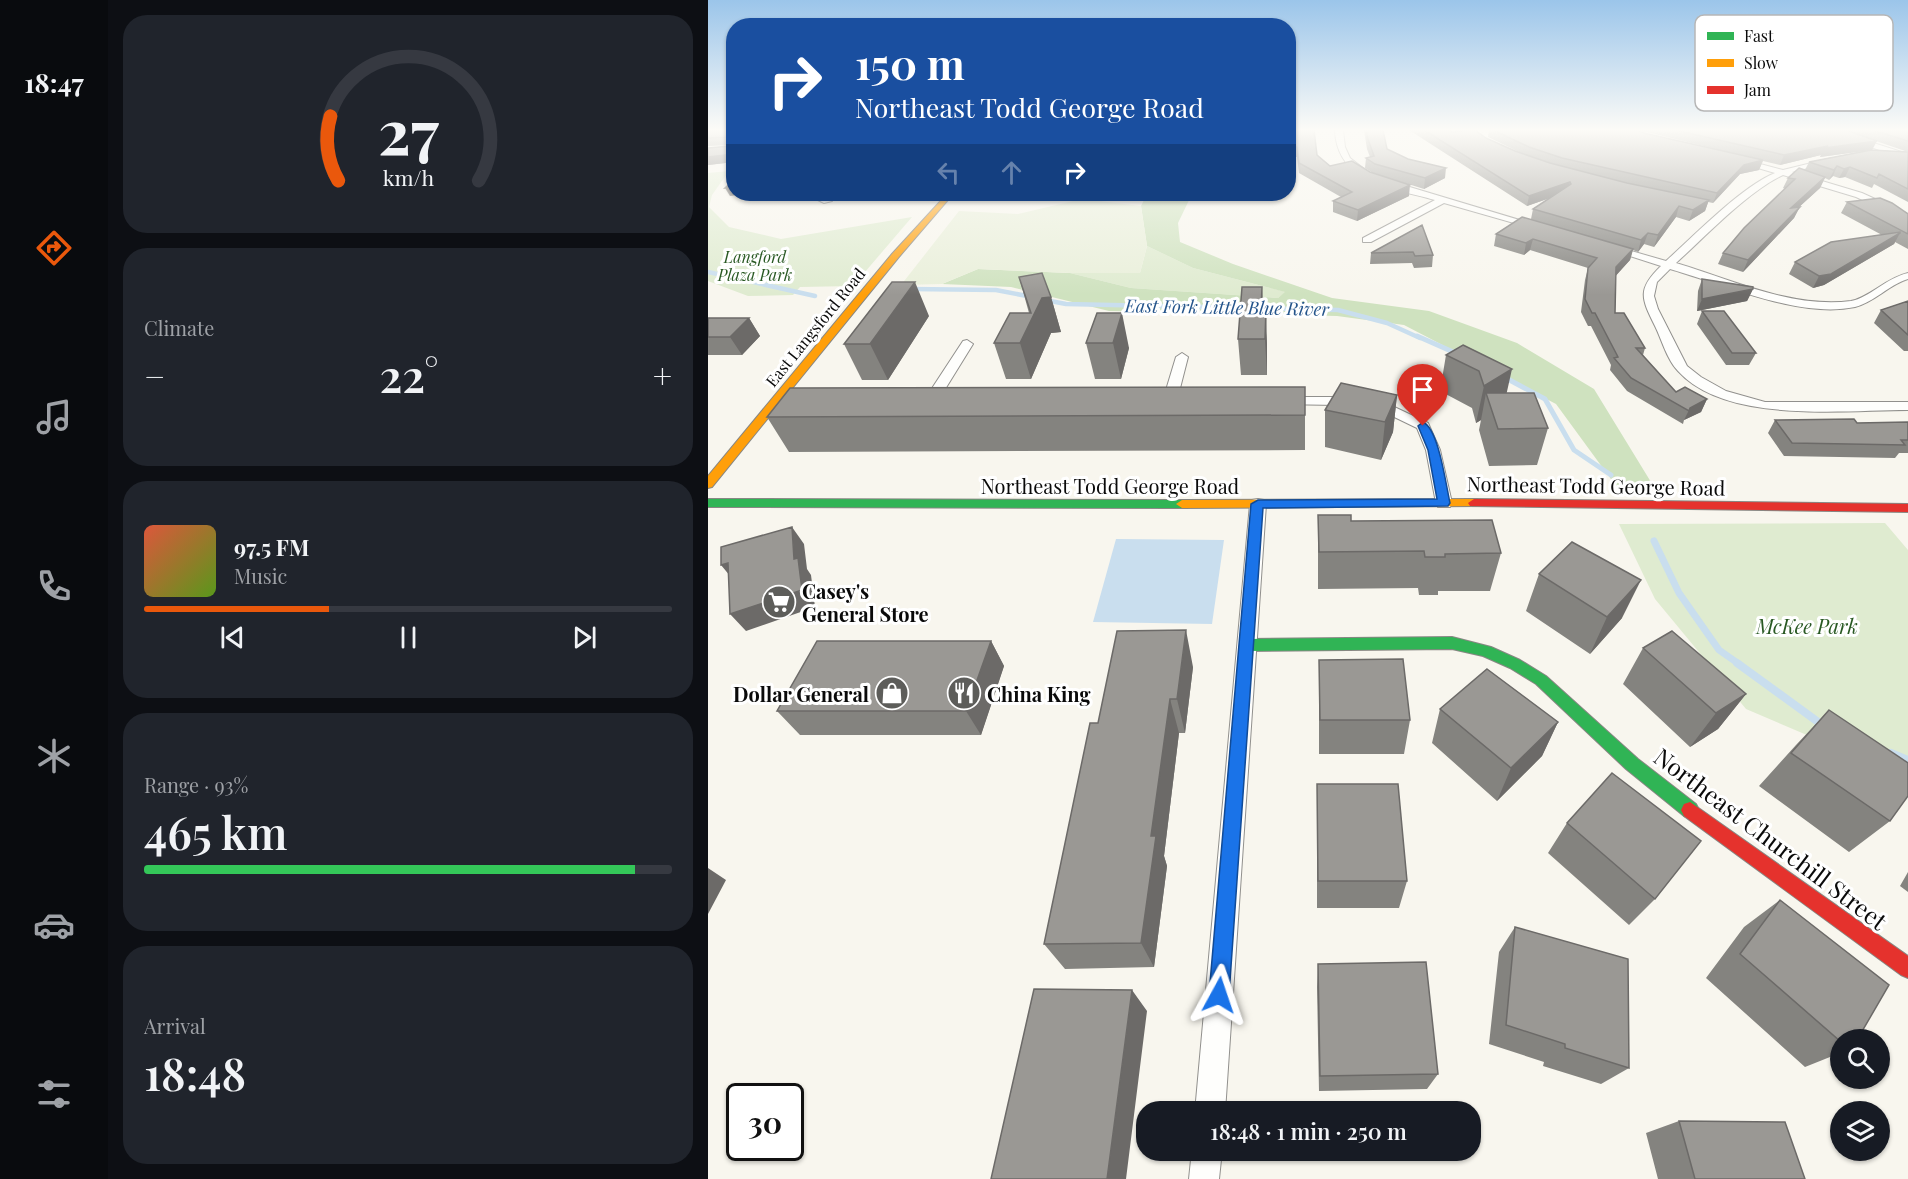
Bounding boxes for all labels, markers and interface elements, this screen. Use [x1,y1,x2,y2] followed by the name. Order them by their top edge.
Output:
[1695,15,1893,111] legend
[1744,25,1774,46] text: Fast
[855,35,965,91] text: 150 m
[756,42,834,120] icon: right
[1744,52,1779,73] text: Slow
[24,64,84,100] text: 18:47
[1743,79,1771,100] text: Jam
[377,87,439,171] text: 27
[855,89,1204,125] text: Northeast Todd George Road
[932,156,965,189] icon: left
[995,156,1028,189] icon: ahead
[1058,156,1091,189] icon: right
[382,163,434,191] text: km/h
[33,227,75,269] icon: directions
[717,246,792,285] park label: Langford Plaza Park
[761,263,869,391] street label: East Langsford Road
[1124,293,1331,321] water label: East Fork Little Blue River
[144,314,214,341] text: Climate
[379,344,439,404] text: 22°
[144,353,165,397] text: −
[653,353,672,397] text: +
[1397,364,1448,426] pin
[1406,373,1439,406] icon: arrive
[33,396,75,438] icon: music
[1467,469,1726,501] street label: Northeast Todd George Road
[981,472,1240,499] street label: Northeast Todd George Road
[234,532,309,562] text: 97.5 FM
[234,562,287,589] text: Music
[33,565,75,607] icon: phone
[802,577,929,627] place label: Casey's General Store
[761,584,797,620] supermarket icon: Casey's General Store
[1755,612,1858,639] park label: McKee Park
[216,621,249,654] icon: previous
[392,621,425,654] icon: pause
[568,621,601,654] icon: next
[874,675,910,711] shop icon: Dollar General
[946,675,982,711] restaurant icon: China King
[733,680,869,707] place label: Dollar General
[987,680,1091,707] place label: China King
[33,735,75,777] icon: climate
[1648,740,1894,936] street label: Northeast Churchill Street
[144,771,248,798] text: Range · 93%
[144,801,287,861] text: 465 km
[33,904,75,946] icon: car
[1187,963,1251,1027] position arrow
[144,1012,206,1039] text: Arrival
[1830,1029,1890,1161] map controls
[1830,1029,1890,1089] button: search
[144,1042,246,1102] text: 18:48
[33,1073,75,1115] icon: filters
[726,1083,804,1161] speed limit sign: 30
[1830,1101,1890,1161] button: layers
[1210,1116,1407,1146] text: 18:48 · 1 min · 250 m

